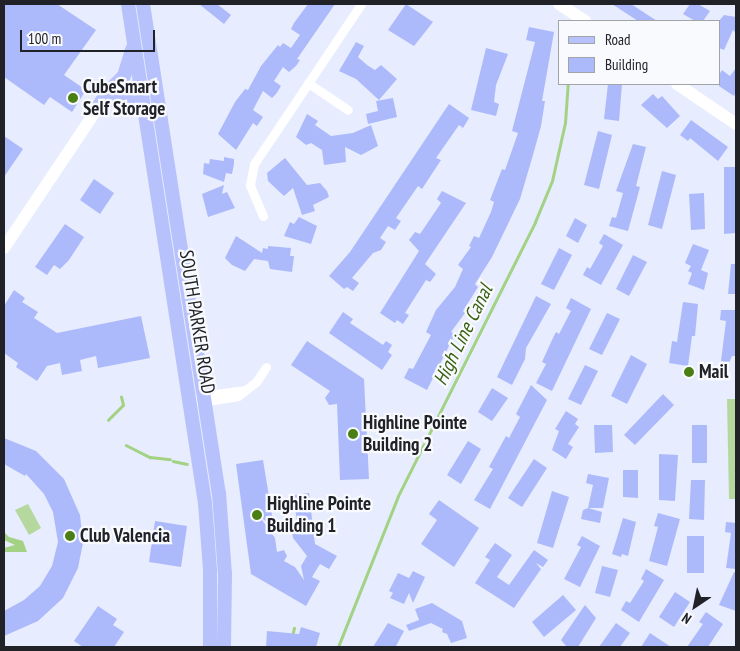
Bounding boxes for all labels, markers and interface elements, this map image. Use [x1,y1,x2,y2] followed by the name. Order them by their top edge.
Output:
[22,20,158,52] scale bar
[558,20,720,85] legend
[28,29,61,48] text: 100 m
[605,30,631,49] text: Road
[605,55,648,74] text: Building
[83,76,165,120] place label: CubeSmart Self Storage
[67,92,79,104] marker: CubeSmart Self Storage
[174,249,220,395] street label: SOUTH PARKER ROAD
[428,281,498,389] water label: High Line Canal
[699,361,728,383] place label: Mail
[683,366,695,378] marker: Mail
[363,412,467,456] place label: Highline Pointe Building 2
[347,428,359,440] marker: Highline Pointe Building 2
[267,493,371,537] place label: Highline Pointe Building 1
[251,509,263,521] marker: Highline Pointe Building 1
[80,525,171,547] place label: Club Valencia
[64,530,76,542] marker: Club Valencia
[670,581,720,631] north arrow
[678,609,695,628] text: N

